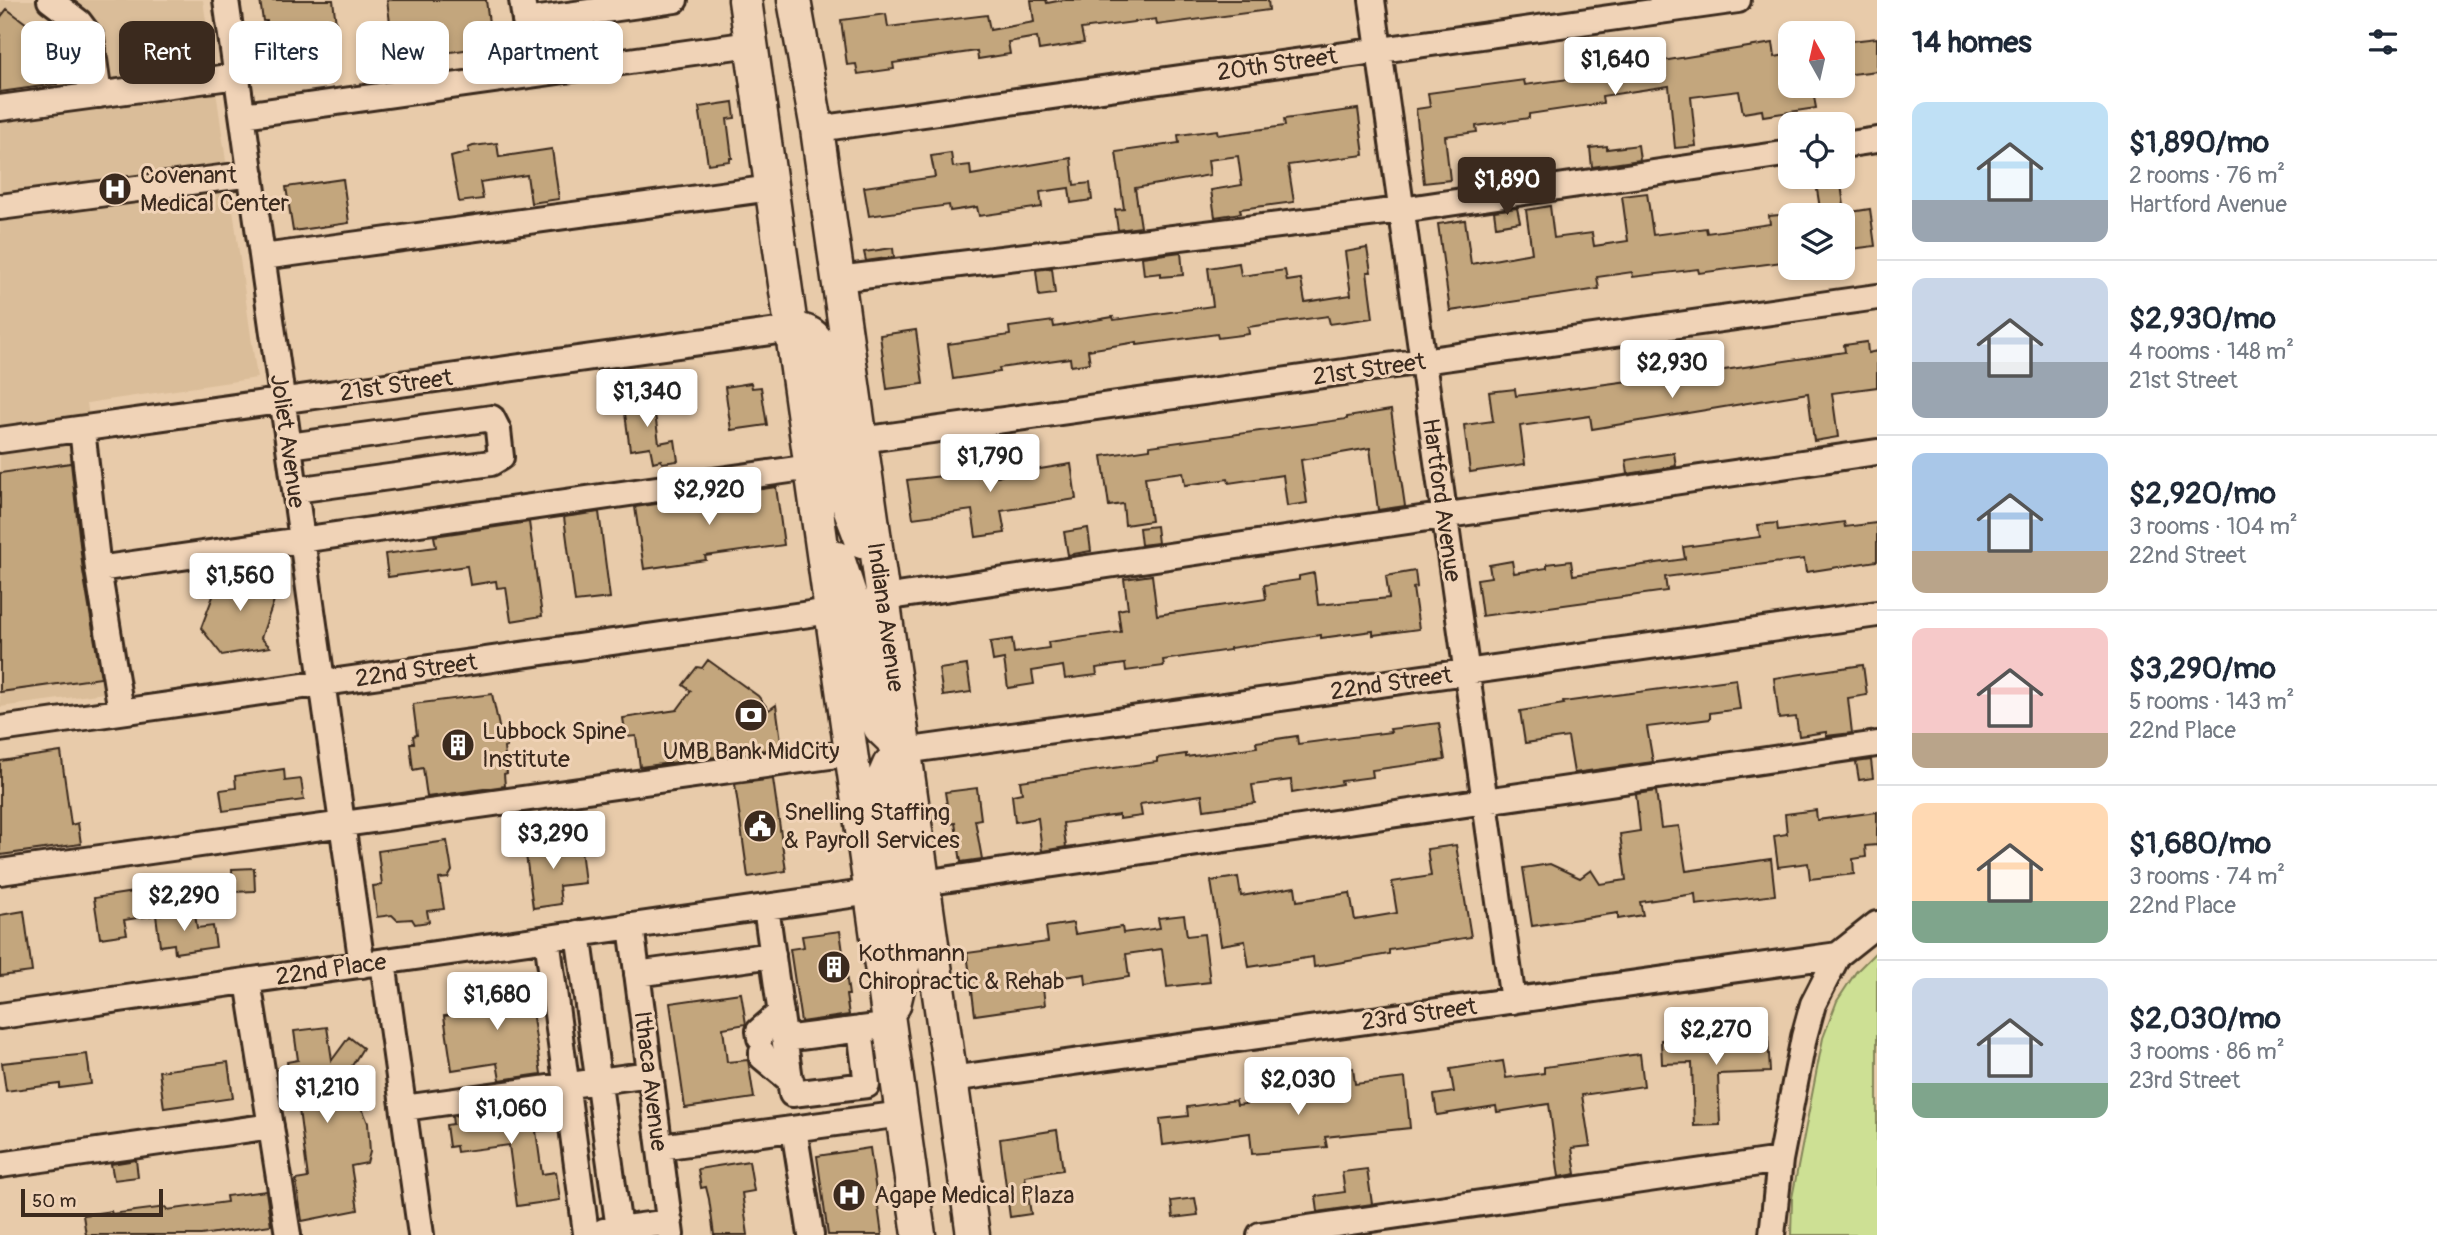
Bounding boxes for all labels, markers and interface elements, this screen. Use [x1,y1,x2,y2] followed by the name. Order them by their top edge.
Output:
[21,21,105,84] chip: Buy
[119,21,215,84] chip: Rent
[229,21,342,84] chip: Filters
[356,21,449,84] chip: New
[463,21,623,84] chip: Apartment
[1778,21,1855,98] north arrow
[1778,21,1855,280] map controls
[2364,23,2402,61] icon: filters
[1912,24,2032,61] text: 14 homes
[1558,38,1672,97] pin: $1,640
[1215,42,1339,87] street label: 20th Street
[1580,45,1650,74] text: $1,640
[1778,112,1855,189] button: locate
[2129,124,2269,161] text: $1,890/mo
[1968,130,2052,214] icon: home
[1450,158,1564,217] pin: $1,890
[140,161,289,218] place label: Covenant Medical Center
[2129,161,2285,190] text: 2 rooms · 76 m²
[1474,165,1540,194] text: $1,890
[96,170,134,208] hospital icon: Covenant Medical Center
[2129,190,2287,219] text: Hartford Avenue
[1778,203,1855,280] button: layers
[2129,300,2276,337] text: $2,930/mo
[1968,306,2052,390] icon: home
[2129,337,2294,366] text: 4 rooms · 148 m²
[1615,340,1729,400] pin: $2,930
[1311,347,1428,392] street label: 21st Street
[1636,348,1708,377] text: $2,930
[338,363,455,408] street label: 21st Street
[2129,366,2238,395] text: 21st Street
[590,370,704,429] pin: $1,340
[264,372,311,510] street label: Joliet Avenue
[612,377,682,406] text: $1,340
[1416,417,1467,584] street label: Hartford Avenue
[933,434,1047,494] pin: $1,790
[956,442,1024,471] text: $1,790
[652,468,766,527] pin: $2,920
[673,475,745,504] text: $2,920
[2129,475,2276,512] text: $2,920/mo
[1968,481,2052,565] icon: home
[2129,512,2298,541] text: 3 rooms · 104 m²
[861,541,910,694] street label: Indiana Avenue
[2129,541,2246,570] text: 22nd Street
[183,554,297,613] pin: $1,560
[206,561,274,590] text: $1,560
[353,648,479,693] street label: 22nd Street
[2129,650,2276,687] text: $3,290/mo
[1968,656,2052,740] icon: home
[1328,661,1454,706] street label: 22nd Street
[2129,687,2294,716] text: 5 rooms · 143 m²
[732,696,770,734] bank icon: UMB Bank MidCity
[2129,716,2236,745] text: 22nd Place
[482,717,626,774] place label: Lubbock Spine Institute
[439,726,477,764] building icon: Lubbock Spine Institute
[662,737,840,766] place label: UMB Bank MidCity
[784,798,960,855] place label: Snelling Staffing & Payroll Services
[741,807,779,845] public building icon: Snelling Staffing & Payroll Services
[496,812,610,871] pin: $3,290
[517,819,589,848] text: $3,290
[2129,825,2271,862] text: $1,680/mo
[1968,831,2052,915] icon: home
[2129,862,2285,891] text: 3 rooms · 74 m²
[127,874,241,933] pin: $2,290
[148,881,220,910] text: $2,290
[2129,891,2236,920] text: 22nd Place
[858,939,1065,996] place label: Kothmann Chiropractic & Rehab
[274,947,388,992] street label: 22nd Place
[815,948,853,986] building icon: Kothmann Chiropractic & Rehab
[440,972,554,1032] pin: $1,680
[463,980,531,1009] text: $1,680
[1359,992,1479,1037] street label: 23rd Street
[2129,1000,2281,1037] text: $2,030/mo
[1968,1006,2052,1090] icon: home
[1659,1007,1773,1067] pin: $2,270
[628,1009,674,1153] street label: Ithaca Avenue
[1680,1015,1752,1044] text: $2,270
[2129,1037,2285,1066] text: 3 rooms · 86 m²
[1241,1058,1355,1117] pin: $2,030
[1260,1065,1336,1094] text: $2,030
[270,1066,384,1125] pin: $1,210
[2129,1066,2240,1095] text: 23rd Street
[295,1073,359,1102] text: $1,210
[454,1086,568,1146] pin: $1,060
[475,1094,547,1123] text: $1,060
[830,1176,868,1214] hospital icon: Agape Medical Plaza
[874,1181,1074,1210] place label: Agape Medical Plaza
[21,1186,163,1218] scale bar
[32,1189,76,1213] text: 50 m

